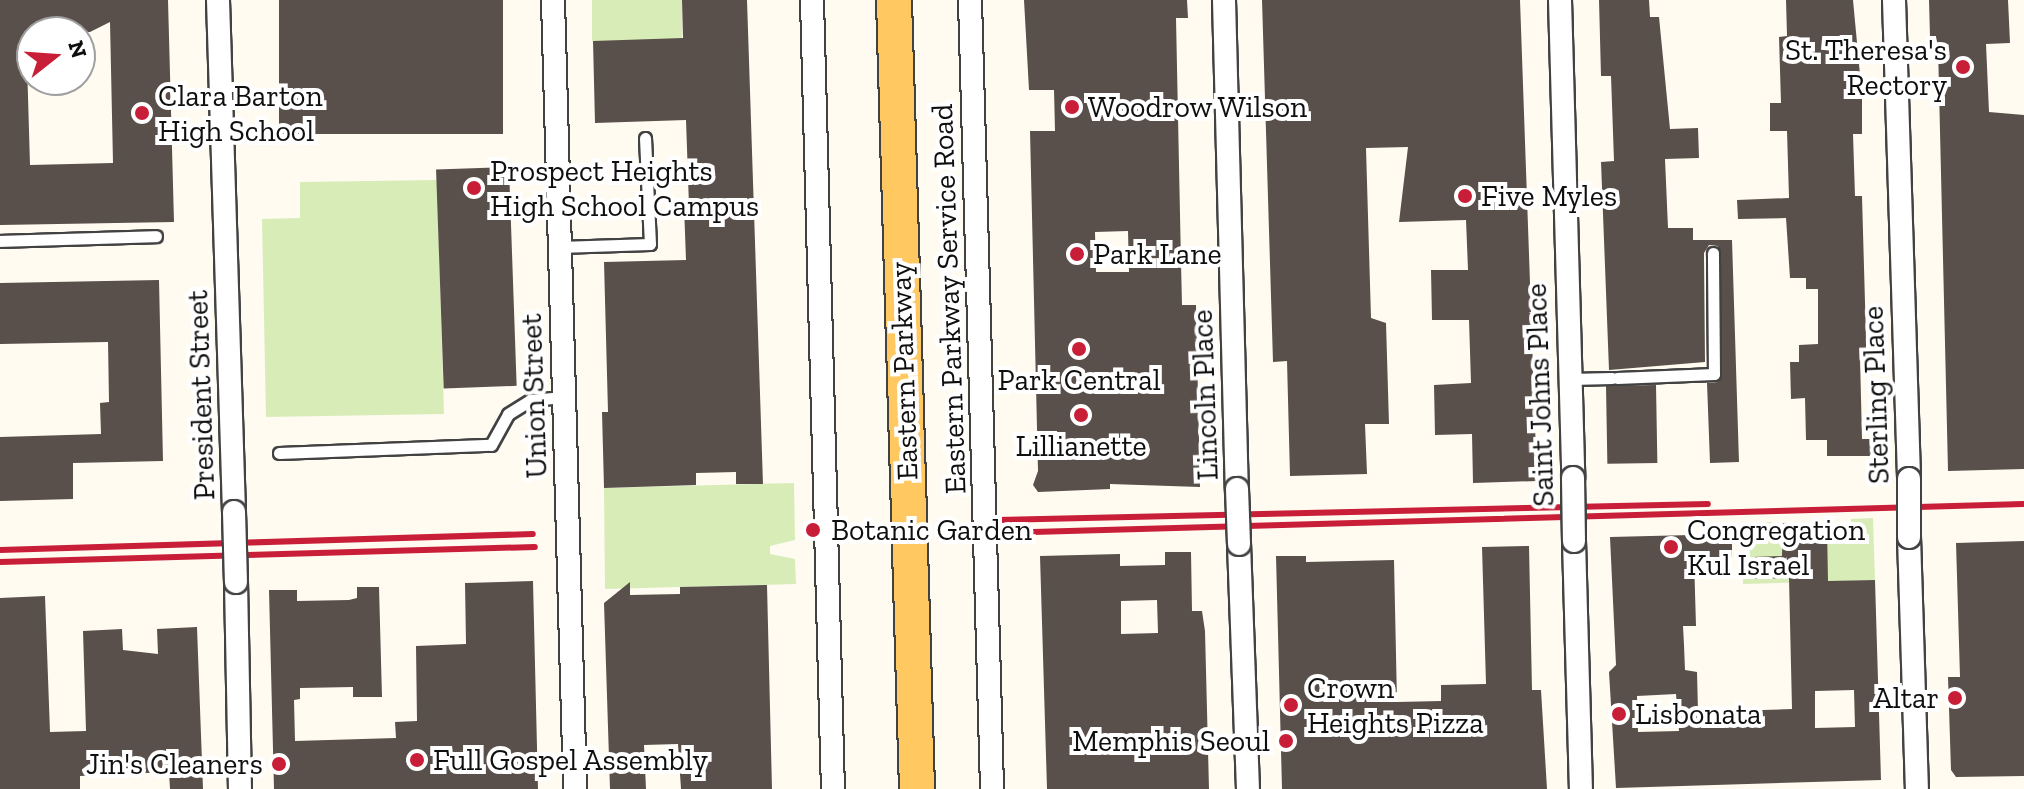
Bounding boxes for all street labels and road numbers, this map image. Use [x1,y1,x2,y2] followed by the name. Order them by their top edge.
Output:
[924,103,974,495] street label: Eastern Parkway Service Road
[882,261,926,481] street label: Eastern Parkway
[1518,282,1562,508] street label: Saint Johns Place
[179,289,223,501] street label: President Street
[1855,305,1897,485] street label: Sterling Place
[1184,309,1226,481] street label: Lincoln Place
[513,313,555,479] street label: Union Street

